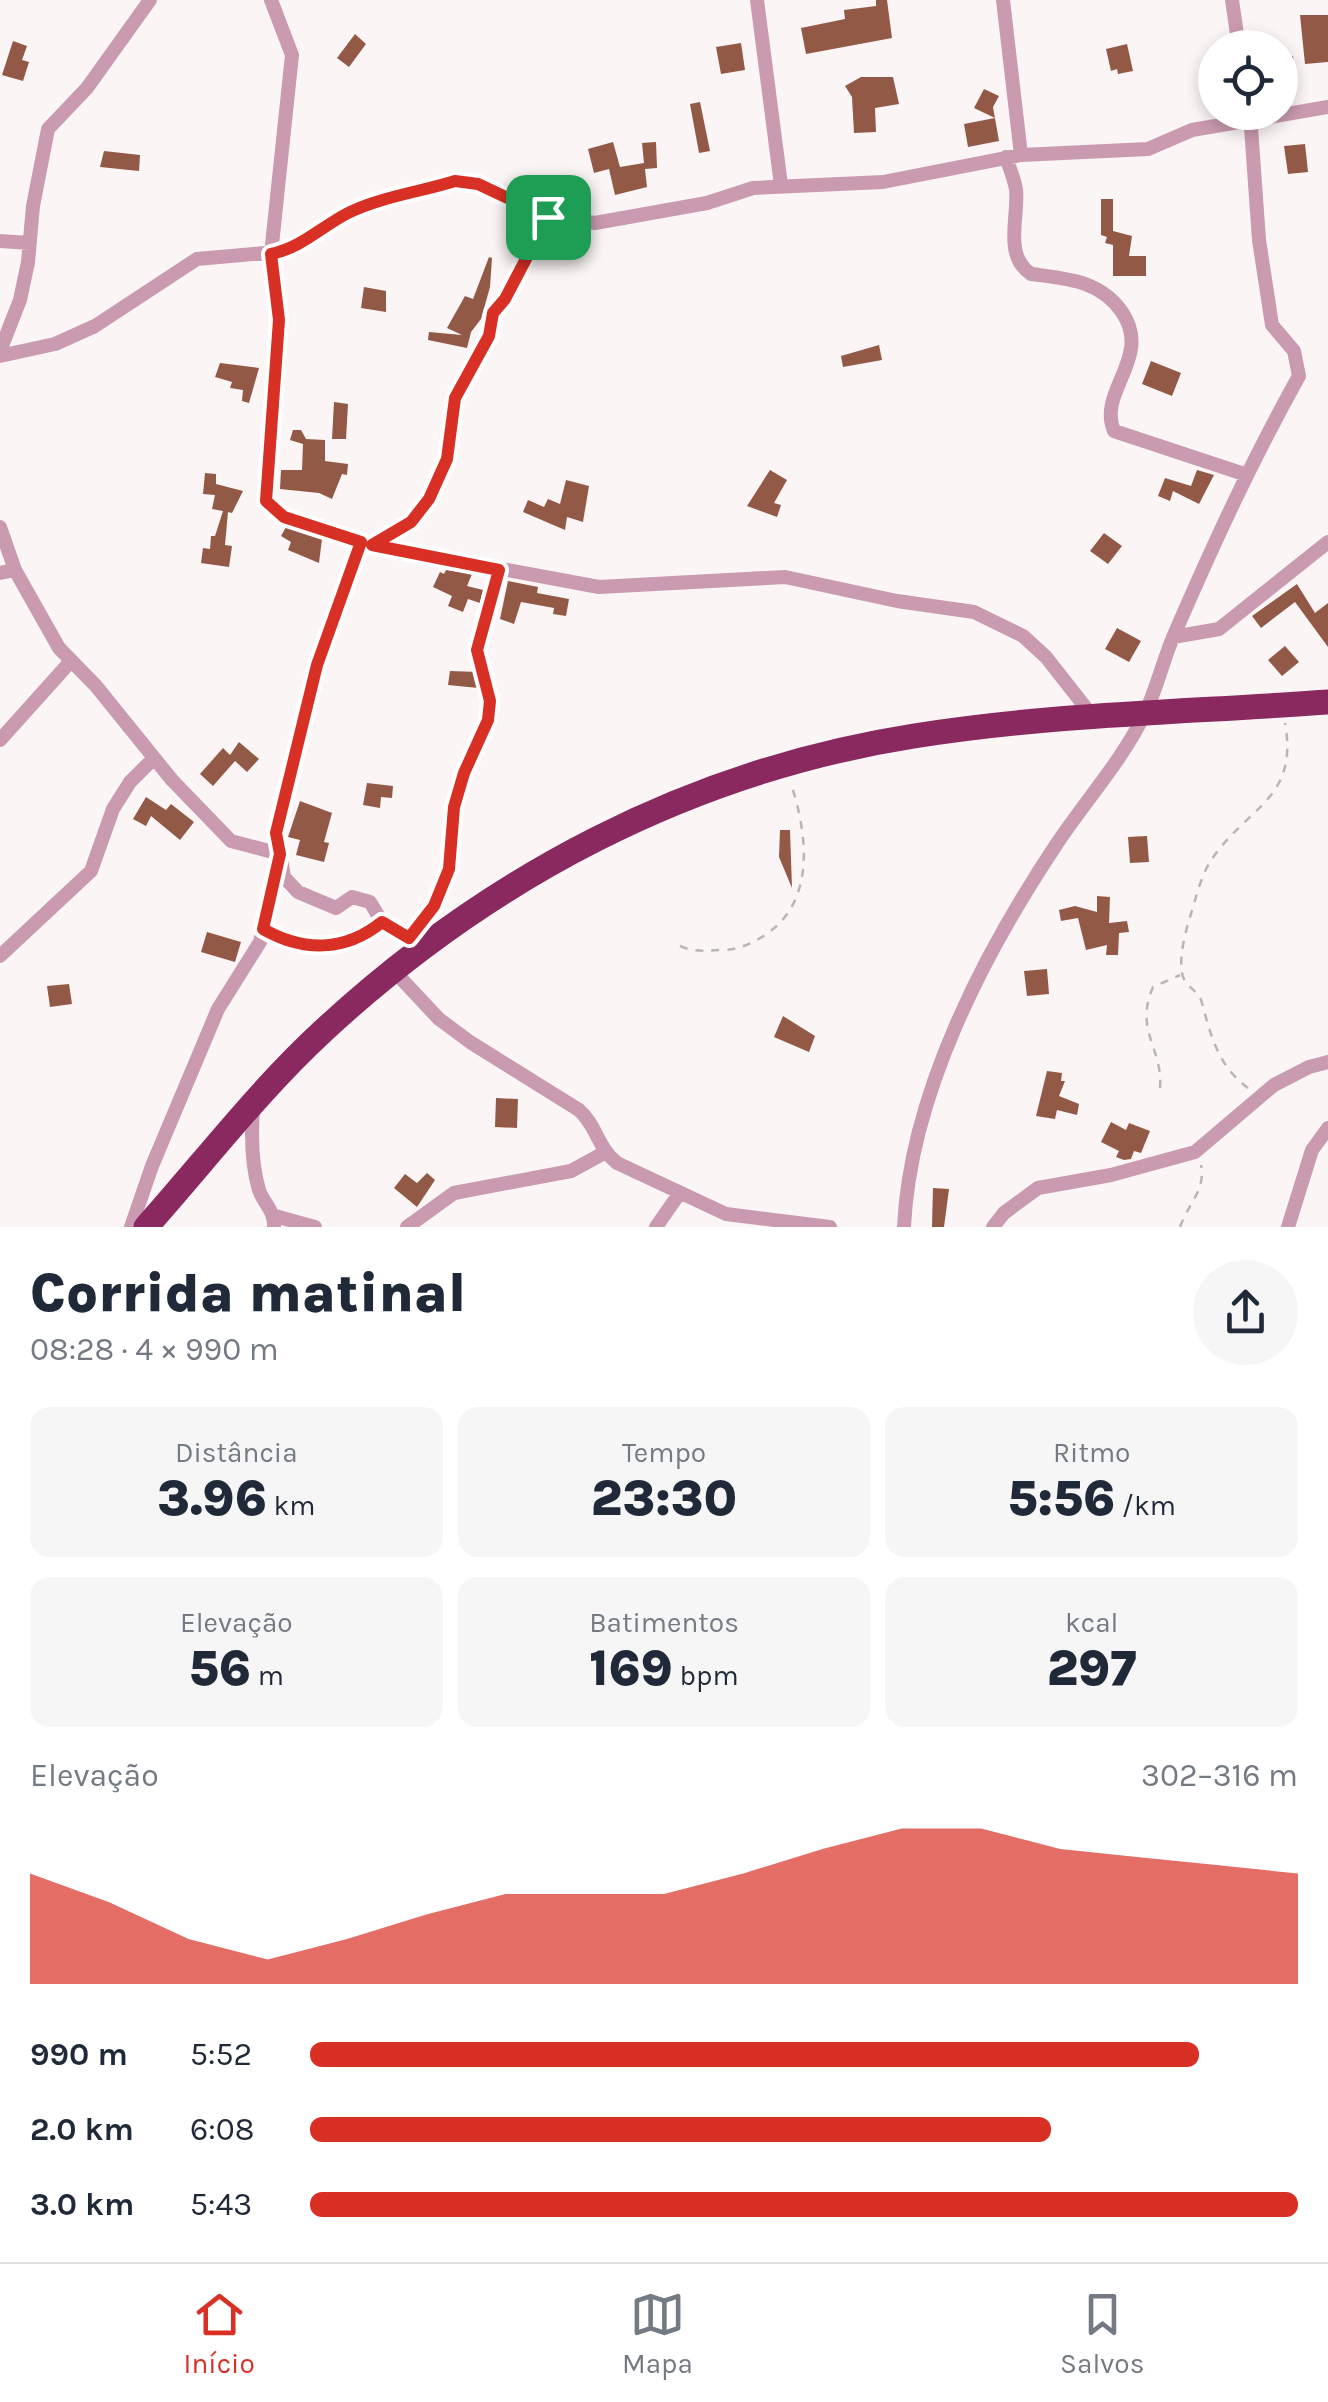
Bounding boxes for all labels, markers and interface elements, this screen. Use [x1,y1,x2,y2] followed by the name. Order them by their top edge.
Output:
[1198,30,1298,130] map controls
[1198,30,1298,130] button: locate
[506,175,591,260] pin
[521,190,576,245] icon: arrive
[1193,1260,1298,1365] button: share
[30,1261,466,1325] text: Corrida matinal
[30,1331,279,1368] text: 08:28 · 4 × 990 m
[175,1436,298,1469] text: Distância
[622,1436,706,1469] text: Tempo
[1053,1436,1130,1469] text: Ritmo
[157,1469,267,1528] text: 3.96
[591,1469,737,1528] text: 23:30
[1007,1469,1115,1528] text: 5:56
[267,1489,315,1522] text: km
[1115,1489,1176,1522] text: /km
[180,1606,293,1639] text: Elevação
[589,1606,739,1639] text: Batimentos
[1065,1606,1118,1639] text: kcal
[189,1639,251,1698] text: 56
[589,1639,673,1698] text: 169
[1047,1639,1137,1698] text: 297
[251,1659,284,1692] text: m
[673,1659,739,1692] text: bpm
[30,1757,159,1794] text: Elevação
[1141,1757,1298,1794] text: 302–316 m
[30,2036,128,2073] text: 990 m
[190,2036,252,2073] text: 5:52
[30,2111,134,2148] text: 2.0 km
[190,2111,254,2148] text: 6:08
[30,2186,134,2223] text: 3.0 km
[190,2186,252,2223] text: 5:43
[184,2287,255,2380] tab: Início
[622,2287,693,2380] tab: Mapa
[1060,2287,1144,2380] tab: Salvos

